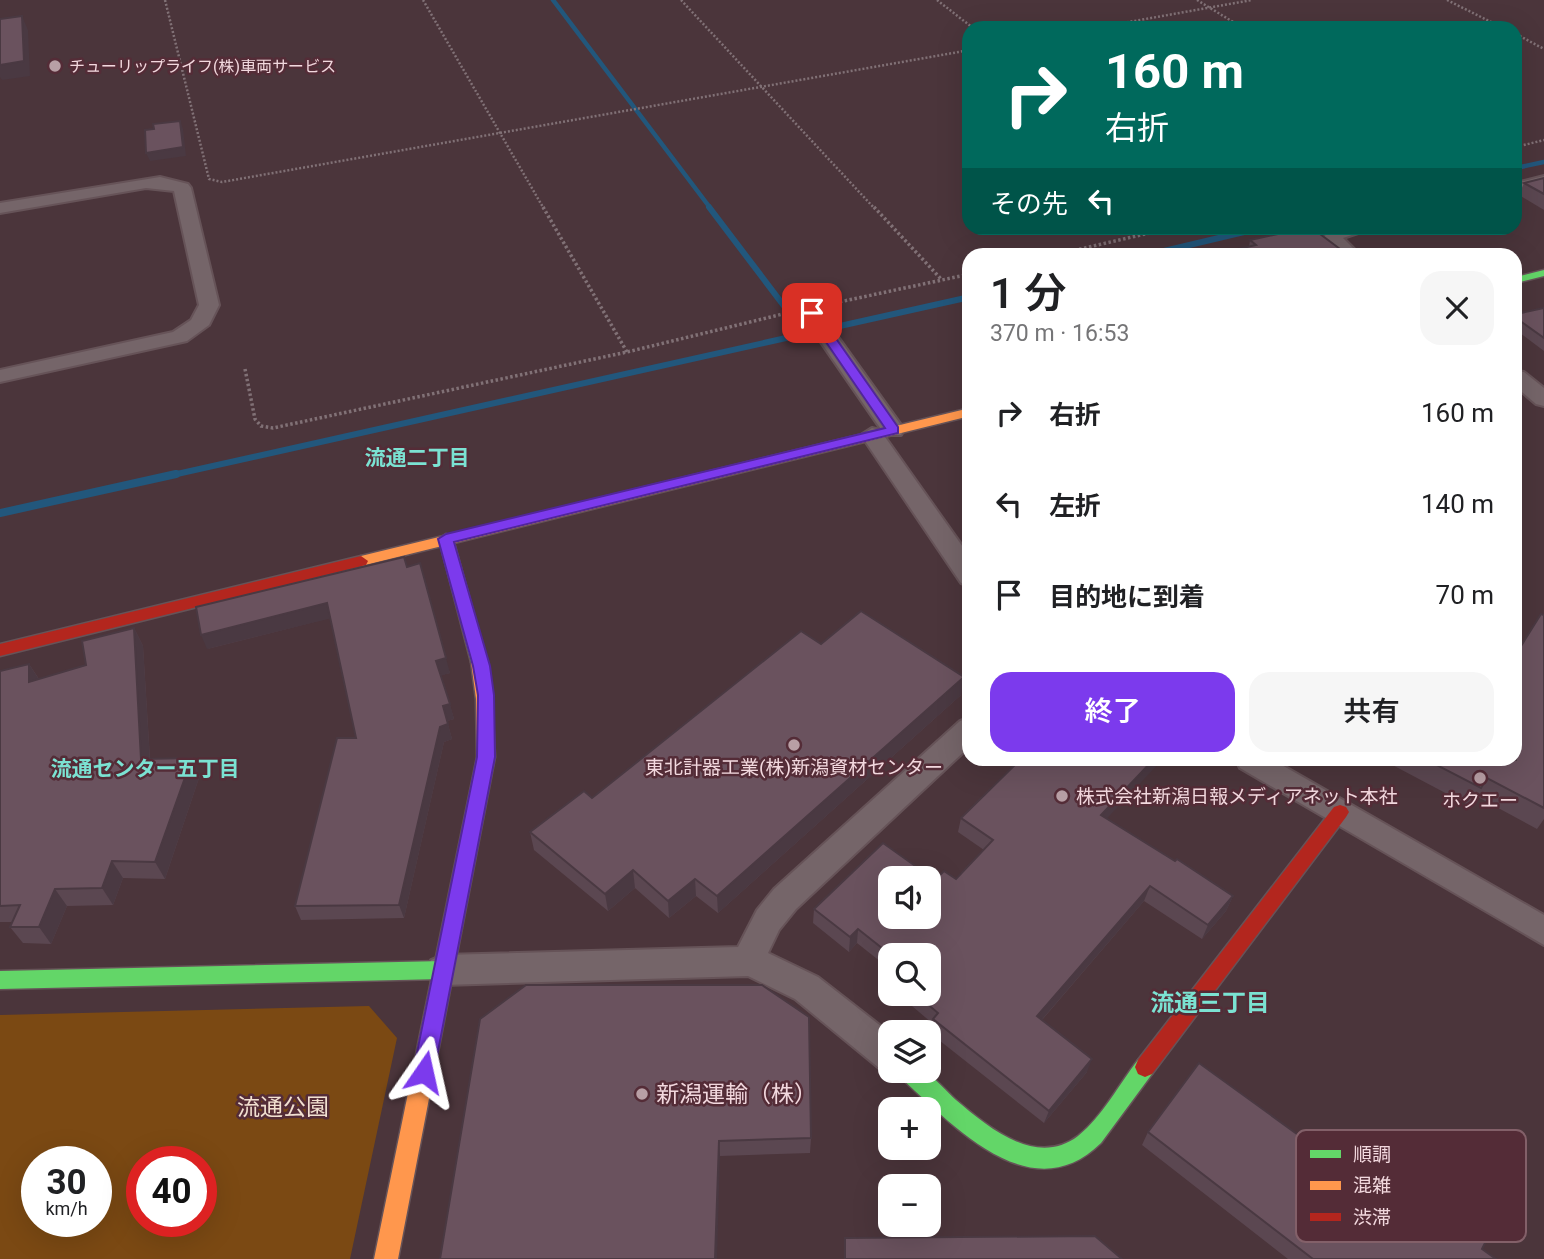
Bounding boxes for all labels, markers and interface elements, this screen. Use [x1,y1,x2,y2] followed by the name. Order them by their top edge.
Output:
[1105,43,1244,100] text: 160 m
[990,49,1081,140] icon: right
[69,57,336,76] place label: チューリップライフ(株)車両サービス
[47,58,63,74] marker: チューリップライフ(株)車両サービス
[1105,109,1169,147] text: 右折
[1082,182,1120,220] icon: left
[990,189,1068,219] text: その先
[990,269,1066,318] text: 1 分
[1420,271,1494,345] button: close
[782,283,842,343] pin
[793,294,831,332] icon: arrive
[990,320,1129,347] text: 370 m · 16:53
[990,394,1028,432] icon: right
[1421,398,1494,428] text: 160 m
[1049,400,1101,430] text: 右折
[365,446,470,470] district label: 流通二丁目
[990,485,1028,523] icon: left
[1421,489,1494,519] text: 140 m
[1049,491,1101,521] text: 左折
[990,576,1028,614] icon: arrive
[1436,580,1494,610] text: 70 m
[1049,582,1205,612] text: 目的地に到着
[990,672,1235,752] button: 終了
[1249,672,1494,752] button: 共有
[786,737,802,753] marker: 東北計器工業(株)新潟資材センター
[645,756,943,779] place label: 東北計器工業(株)新潟資材センター
[51,757,240,781] district label: 流通センター五丁目
[1472,770,1488,786] marker: ホクエー
[1076,785,1398,808] place label: 株式会社新潟日報メディアネット本社
[1054,788,1070,804] marker: 株式会社新潟日報メディアネット本社
[1442,789,1518,812] place label: ホクエー
[878,866,941,1237] map controls
[878,866,941,929] button: sound
[878,943,941,1006] button: search
[1150,989,1270,1017] district label: 流通三丁目
[878,1020,941,1083] button: layers
[387,1035,461,1109] position arrow
[656,1081,817,1108] place label: 新潟運輸（株）
[634,1086,650,1102] marker: 新潟運輸（株）
[237,1094,329,1121] park label: 流通公園
[878,1097,941,1160] button: +
[1296,1130,1526,1242] legend
[1353,1143,1391,1166] text: 順調
[126,1146,217,1237] speed limit sign: 40
[46,1162,87,1203] text: 30
[878,1174,941,1237] button: −
[1353,1174,1391,1197] text: 混雑
[45,1198,88,1219] text: km/h
[1353,1206,1391,1229] text: 渋滞

